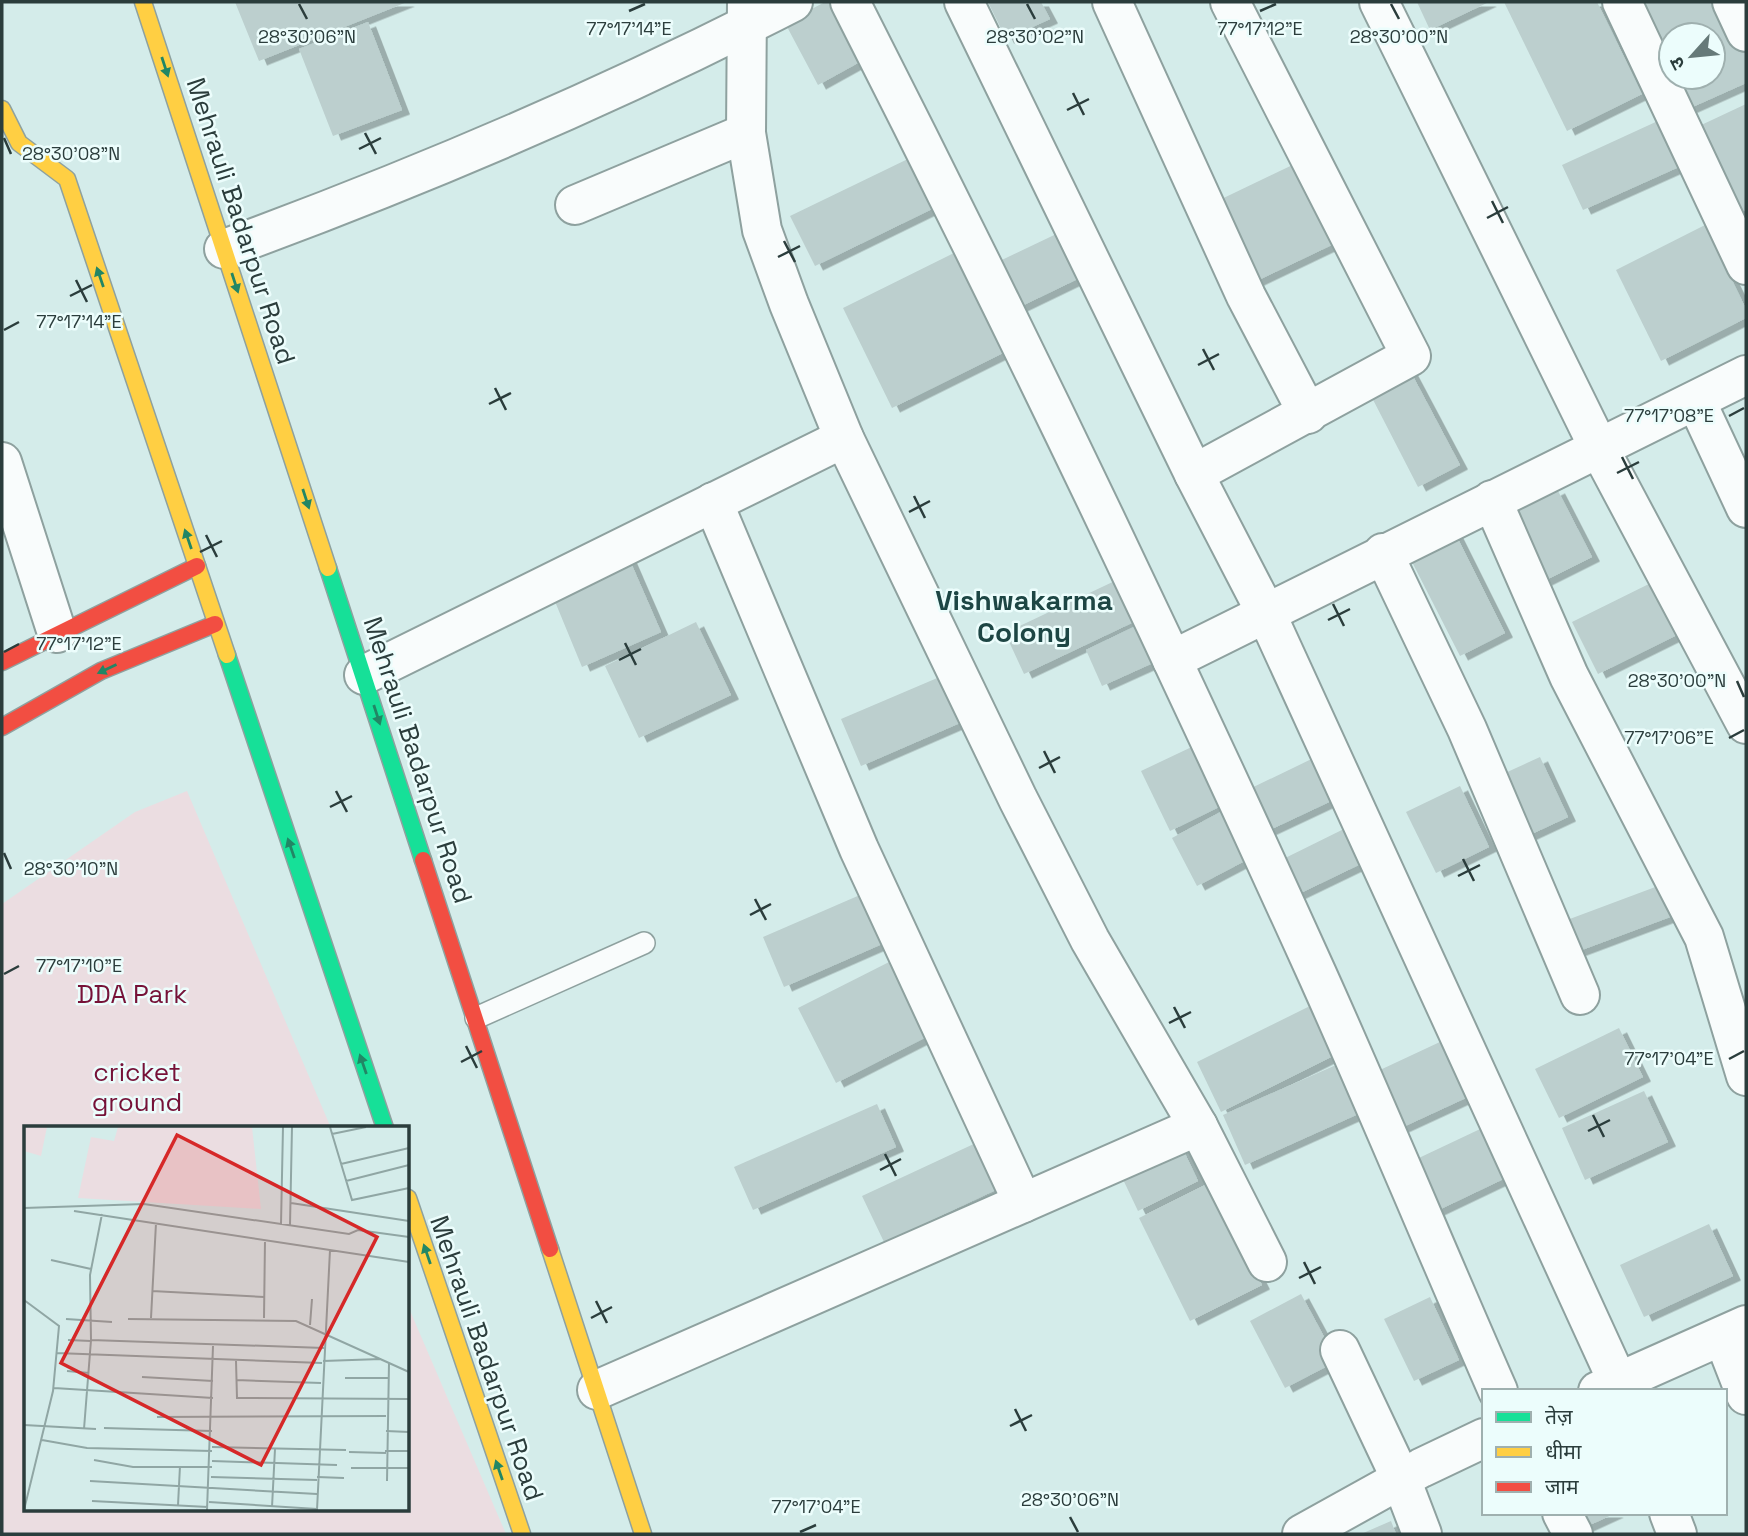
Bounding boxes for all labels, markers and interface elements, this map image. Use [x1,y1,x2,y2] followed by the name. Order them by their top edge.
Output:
[586,17,672,40] text: 77°17'14"E
[1217,17,1303,40] text: 77°17'12"E
[1657,21,1727,91] north arrow
[258,25,356,48] text: 28°30'06"N
[986,25,1084,48] text: 28°30'02"N
[1350,25,1448,48] text: 28°30'00"N
[1663,52,1691,74] text: उ
[160,56,170,77] one-way arrow
[179,73,303,369] street label: Mehrauli Badarpur Road
[22,142,120,165] text: 28°30'08"N
[94,266,105,287] one-way arrow
[231,272,241,293] one-way arrow
[36,310,122,333] text: 77°17'14"E
[1624,404,1714,427] text: 77°17'08"E
[302,489,312,510] one-way arrow
[182,528,192,549] one-way arrow
[935,582,1113,650] district label: Vishwakarma Colony
[356,612,480,908] street label: Mehrauli Badarpur Road
[36,632,122,655] text: 77°17'12"E
[97,663,117,675] one-way arrow
[1628,669,1726,692] text: 28°30'00"N
[372,705,383,726] one-way arrow
[1624,726,1714,749] text: 77°17'06"E
[285,837,295,858] one-way arrow
[24,857,118,880] text: 28°30'10"N
[36,954,122,977] text: 77°17'10"E
[77,977,187,1011] park label: DDA Park
[1624,1047,1714,1070] text: 77°17'04"E
[357,1053,368,1074] one-way arrow
[92,1055,182,1119] park label: cricket ground
[24,1126,410,1512] inset map
[422,1211,552,1505] street label: Mehrauli Badarpur Road
[421,1244,432,1265] one-way arrow
[1482,1389,1727,1515] legend
[1545,1403,1573,1430] text: तेज़
[1545,1438,1582,1465] text: धीमा
[493,1460,504,1481] one-way arrow
[1545,1473,1579,1500] text: जाम
[1021,1488,1119,1511] text: 28°30'06"N
[771,1495,861,1518] text: 77°17'04"E

